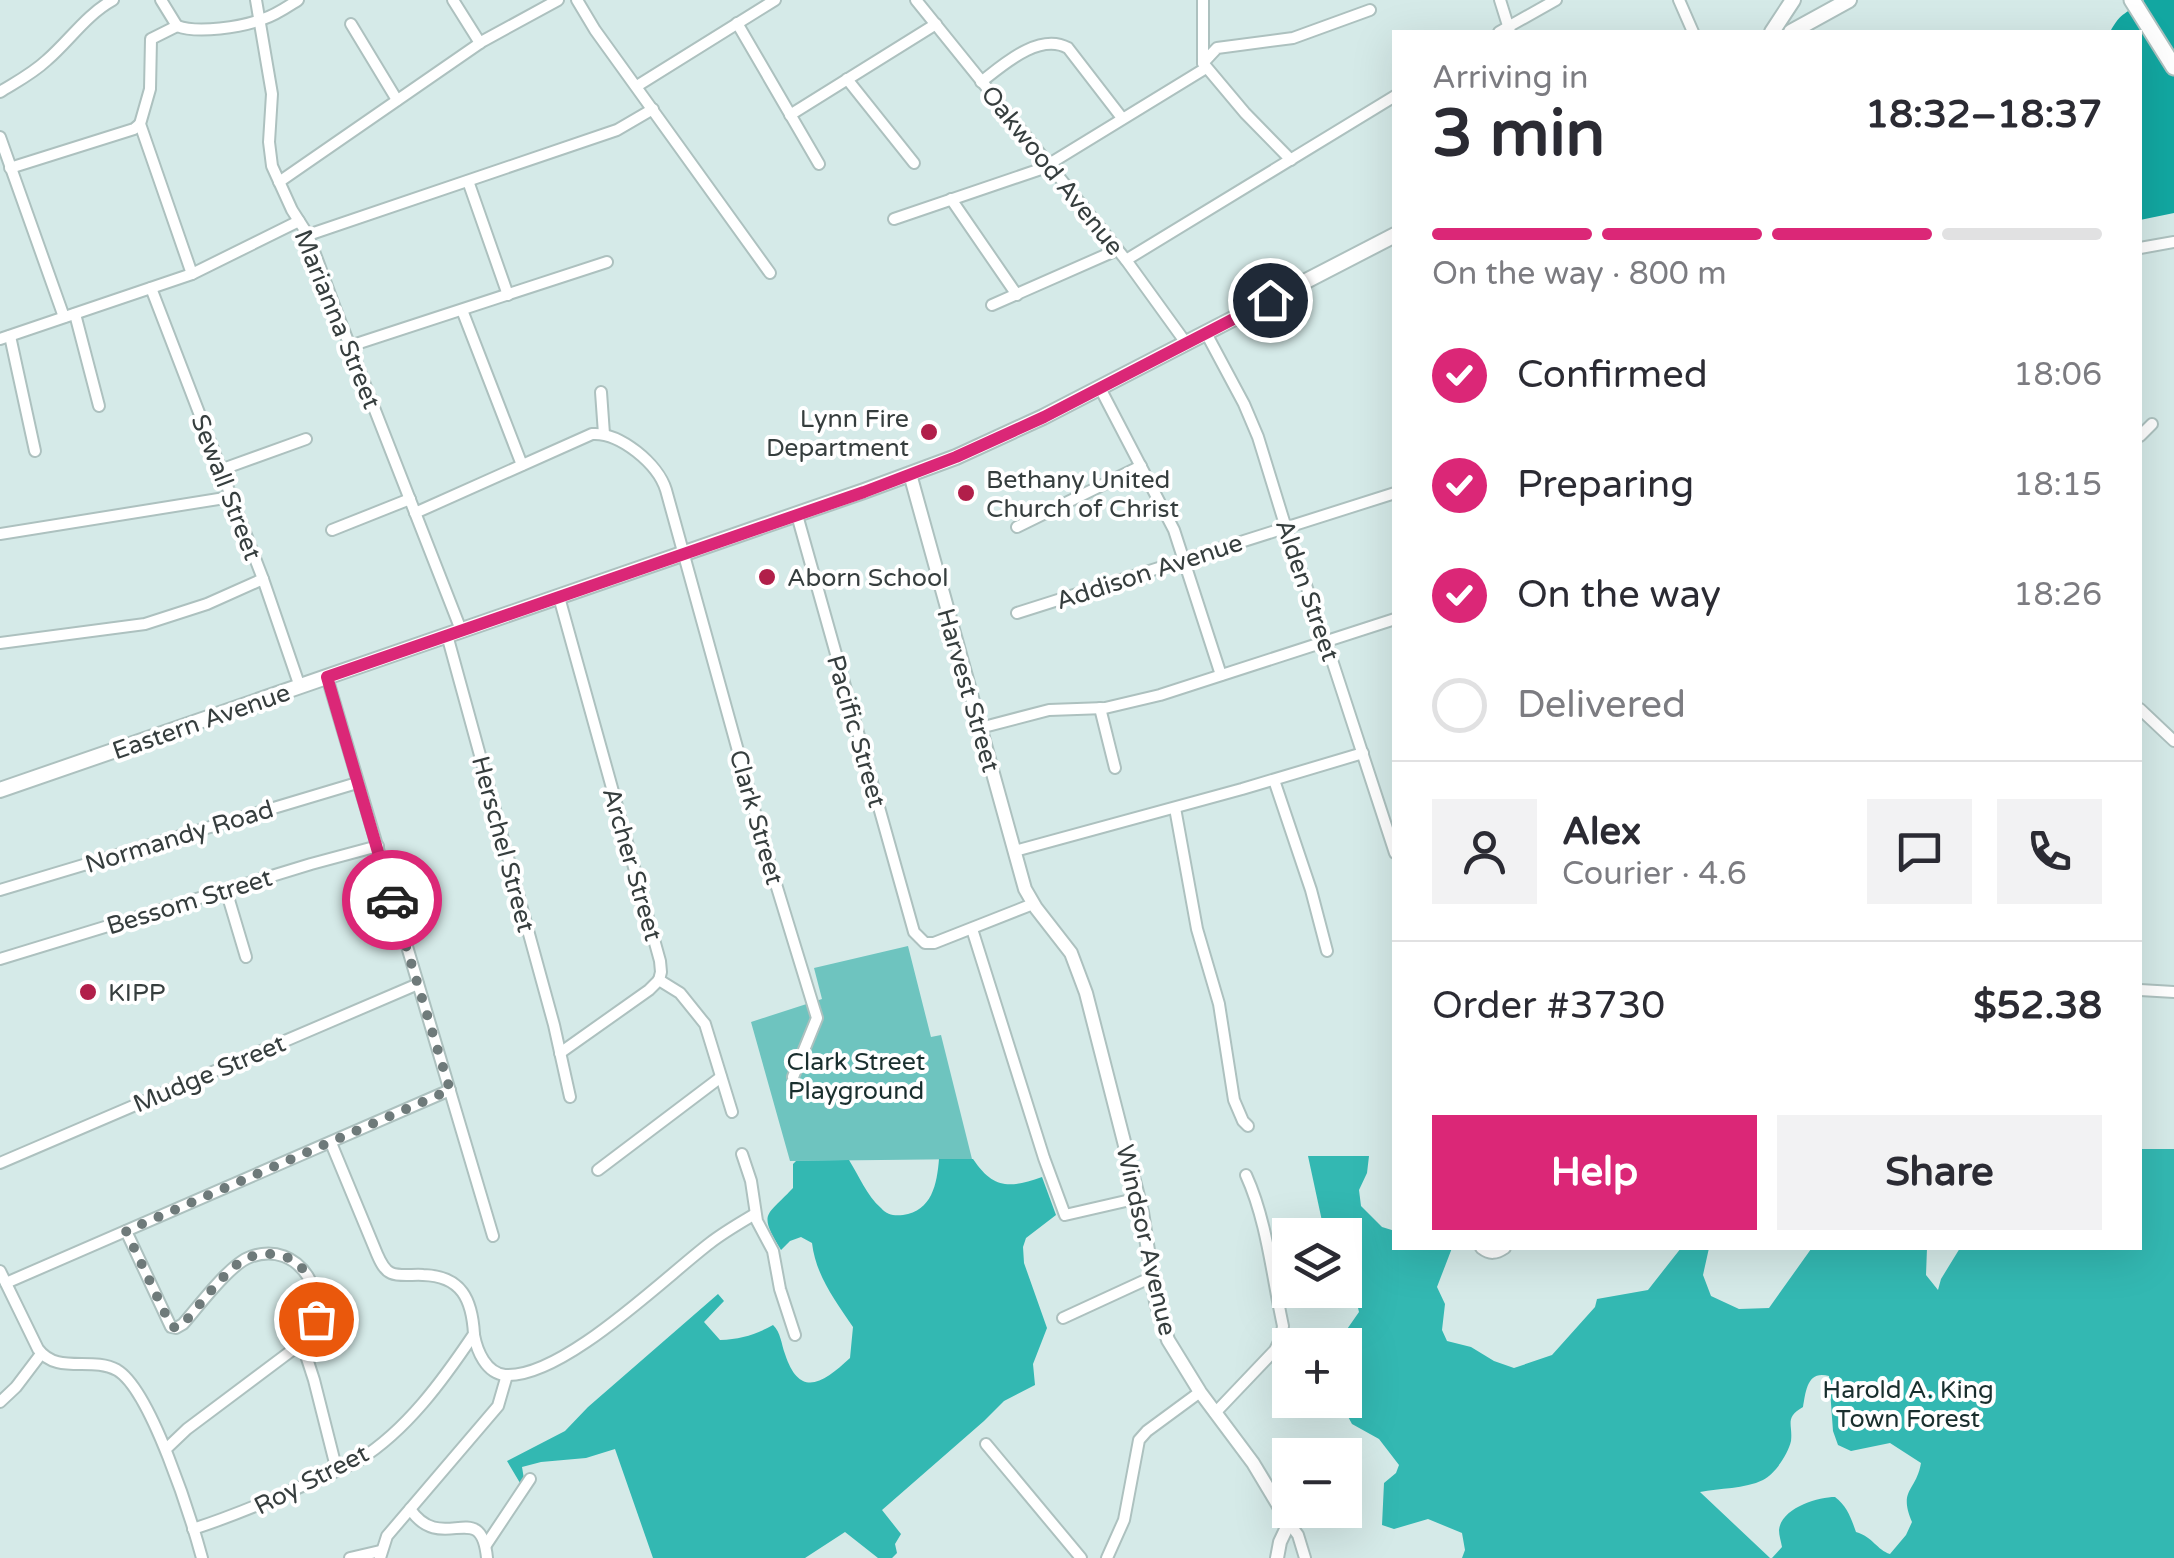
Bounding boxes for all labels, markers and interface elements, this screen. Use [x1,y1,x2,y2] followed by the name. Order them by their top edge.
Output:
[1432,59,1589,97] text: Arriving in
[975,80,1130,261] street label: Oakwood Avenue
[1865,92,2102,138] text: 18:32–18:37
[1432,95,1605,174] text: 3 min
[287,225,387,414] street label: Marianna Street
[1432,255,1727,293] text: On the way · 800 m
[1228,258,1313,343] pin
[1243,273,1298,328] icon: home
[1432,348,1487,403] icon: check
[1517,352,1708,398] text: Confirmed
[2013,356,2102,394] text: 18:06
[766,404,909,463] place label: Lynn Fire Department
[185,410,268,565] street label: Sewall Street
[918,421,940,443] marker: Lynn Fire Department
[1432,458,1487,513] icon: check
[1517,462,1694,508] text: Preparing
[986,465,1179,524] place label: Bethany United Church of Christ
[2013,466,2102,504] text: 18:15
[955,482,977,504] marker: Bethany United Church of Christ
[1269,516,1345,666] street label: Alden Street
[1052,528,1246,616] street label: Addison Avenue
[787,563,948,593] place label: Aborn School
[756,566,778,588] marker: Aborn School
[1432,568,1487,623] icon: check
[1517,572,1721,618] text: On the way
[2013,576,2102,614] text: 18:26
[930,605,1006,776] street label: Harvest Street
[820,652,892,811] street label: Pacific Street
[108,677,294,766] street label: Eastern Avenue
[1517,682,1686,728] text: Delivered
[722,746,790,889] street label: Clark Street
[465,753,541,936] street label: Herschel Street
[596,784,668,945] street label: Archer Street
[82,794,277,880] street label: Normandy Road
[1432,799,1537,904] button: person
[1867,799,1972,904] button: chat
[1997,799,2102,904] button: phone
[1562,809,1641,855] text: Alex
[342,850,442,950] courier
[1562,855,1747,893] text: Courier · 4.6
[103,862,276,941] street label: Bessom Street
[365,873,420,928] icon: car
[108,978,165,1008] place label: KIPP
[77,981,99,1003] marker: KIPP
[1432,983,1665,1029] text: Order #3730
[1973,983,2102,1029] text: $52.38
[129,1028,291,1120] street label: Mudge Street
[787,1047,926,1106] park label: Clark Street Playground
[1432,1115,1757,1230] button: Help
[1777,1115,2102,1230] button: Share
[1109,1142,1183,1339] street label: Windsor Avenue
[1272,1218,1362,1528] map controls
[1272,1218,1362,1308] button: layers
[274,1277,359,1362] pin
[289,1292,344,1347] icon: bag
[1272,1328,1362,1418] button: +
[1822,1375,1994,1434] park label: Harold A. King Town Forest
[249,1438,374,1521] street label: Roy Street
[1272,1438,1362,1528] button: −

